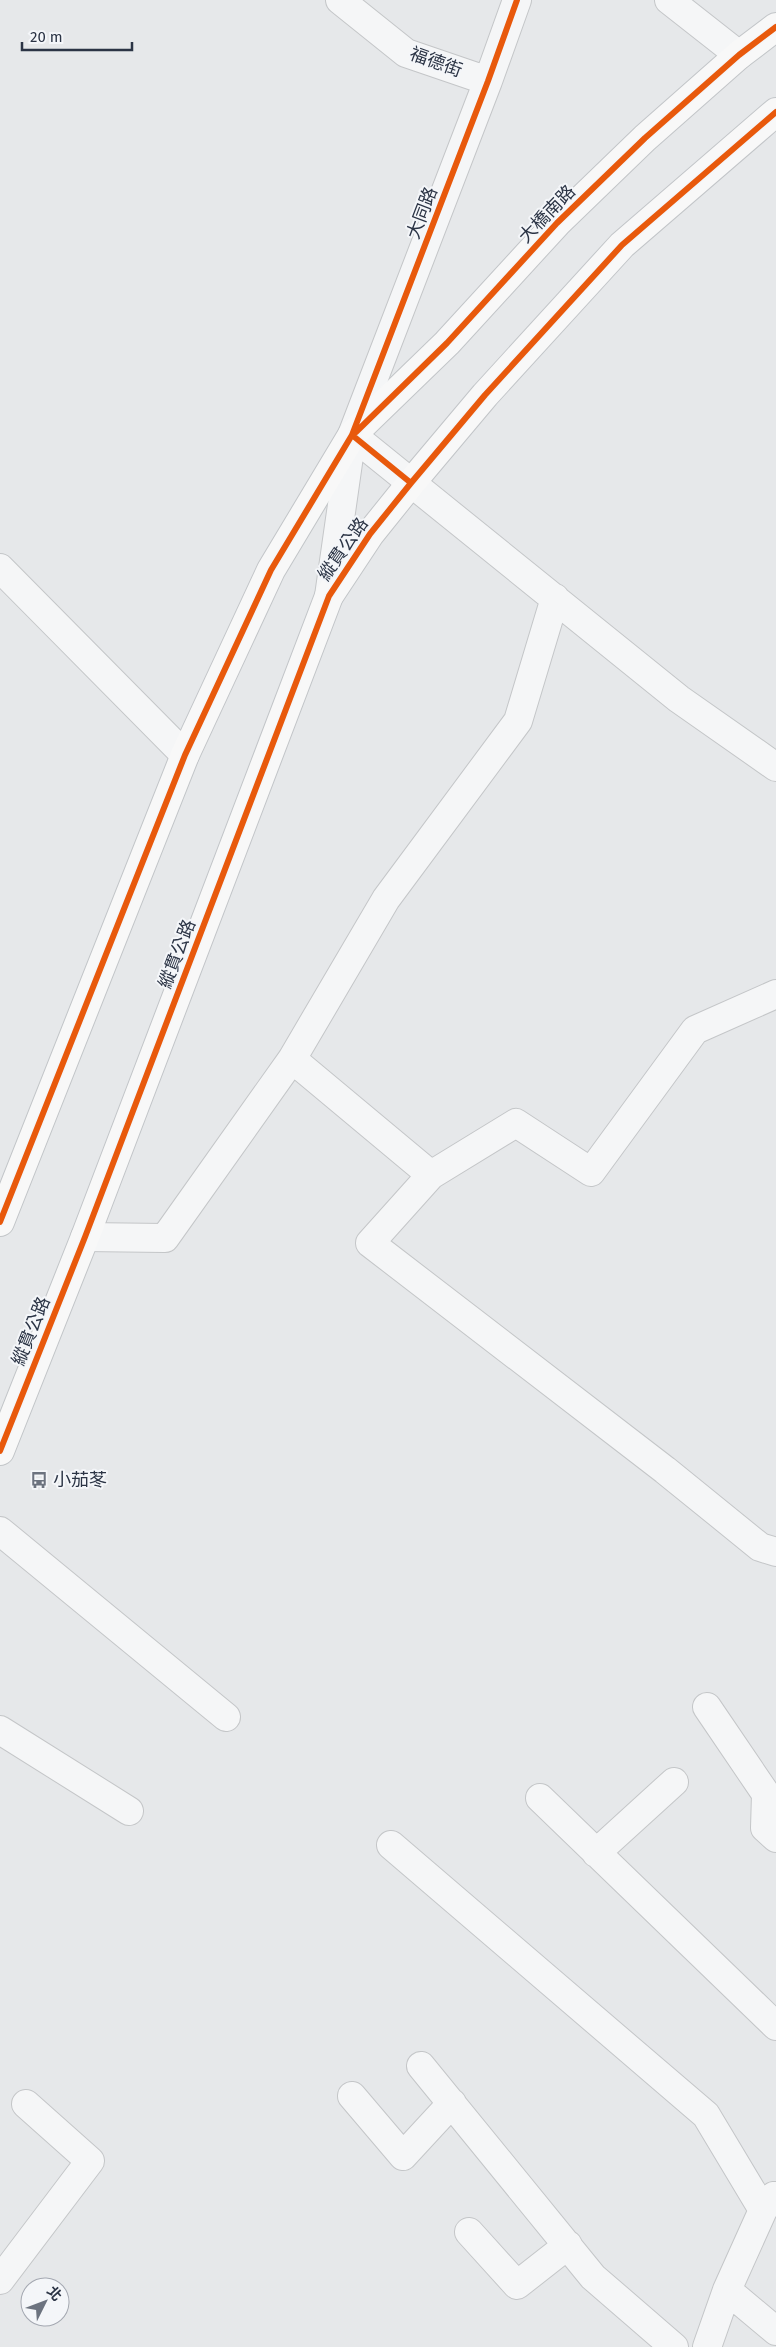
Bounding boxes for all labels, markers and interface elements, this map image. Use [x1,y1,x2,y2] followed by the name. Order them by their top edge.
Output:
[22,20,132,52] scale bar
[30,28,63,46] text: 20 m
[407,42,465,82] street label: 福德街
[514,180,580,248] street label: 大橋南路
[402,184,442,242] street label: 大同路
[313,513,373,585] street label: 縱貫公路
[154,916,200,992] street label: 縱貫公路
[7,1294,55,1368] street label: 縱貫公路
[53,1469,107,1491] place label: 小茄苳
[29,1470,49,1490] bus stop icon: 小茄苳
[20,2277,70,2327] north arrow
[43,2283,65,2305] text: 北

